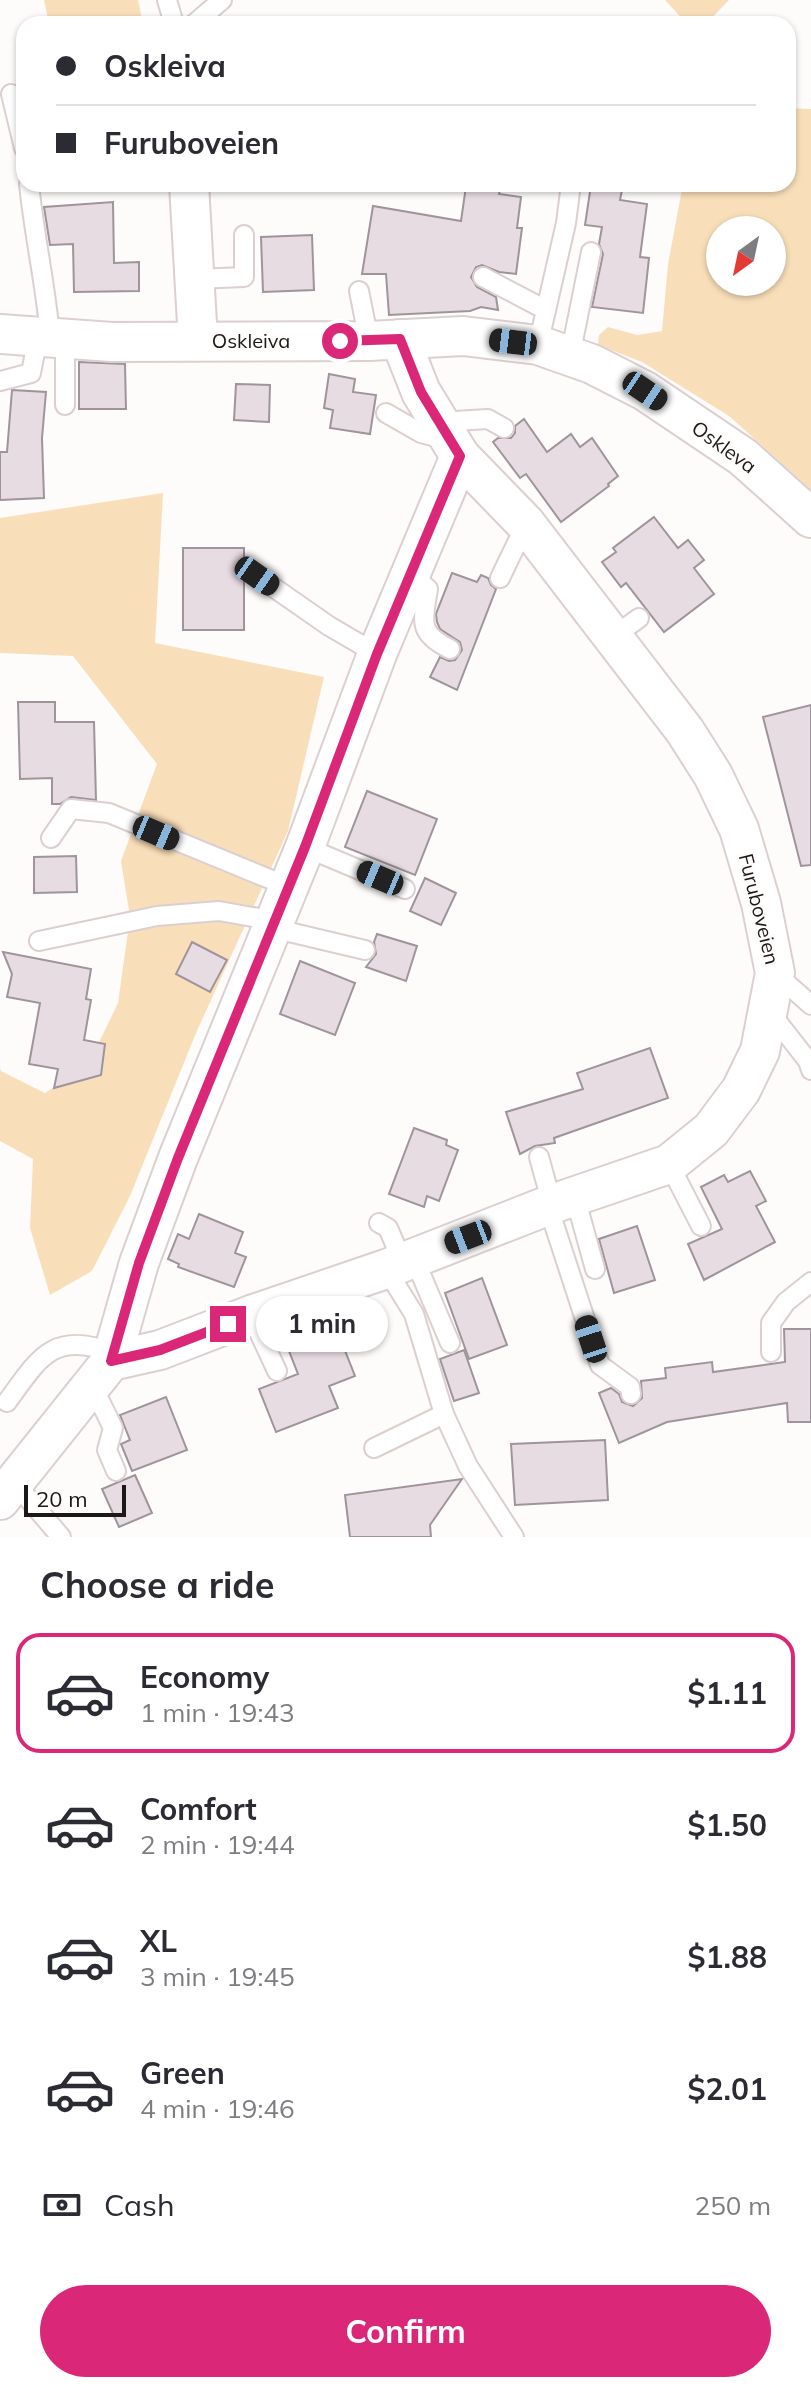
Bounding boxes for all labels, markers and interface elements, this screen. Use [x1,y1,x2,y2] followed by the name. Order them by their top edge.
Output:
[104,47,226,85] text: Oskleiva
[104,124,279,162] text: Furuboveien
[706,216,786,296] north arrow
[706,216,786,296] map controls
[322,323,358,359] route start
[488,327,538,357] car
[212,328,290,353] street label: Oskleiva
[618,368,672,414] car
[687,415,761,478] street label: Oskleva
[230,552,284,600] car
[129,813,183,853] car
[734,851,785,967] street label: Furuboveien
[353,858,407,898] car
[441,1217,495,1257] car
[256,1296,388,1352] callout: 1 min
[210,1306,246,1342] route end
[288,1307,356,1340] text: 1 min
[572,1312,610,1366] car
[24,1481,126,1517] scale bar
[36,1485,87,1513] text: 20 m
[40,1562,274,1607] text: Choose a ride
[44,1657,116,1729] icon: car
[140,1658,269,1696] text: Economy
[688,1674,767,1712] text: $1.11
[140,1696,295,1729] text: 1 min · 19:43
[44,1789,116,1861] icon: car
[140,1790,257,1828] text: Comfort
[688,1806,767,1844] text: $1.50
[140,1828,295,1861] text: 2 min · 19:44
[44,1921,116,1993] icon: car
[140,1922,177,1960] text: XL
[688,1938,767,1976] text: $1.88
[140,1960,295,1993] text: 3 min · 19:45
[44,2053,116,2125] icon: car
[140,2054,225,2092] text: Green
[688,2070,767,2108] text: $2.01
[140,2092,295,2125] text: 4 min · 19:46
[40,2183,84,2227] icon: cash
[104,2186,175,2224] text: Cash
[695,2189,771,2222] text: 250 m
[40,2285,771,2377] button: Confirm

